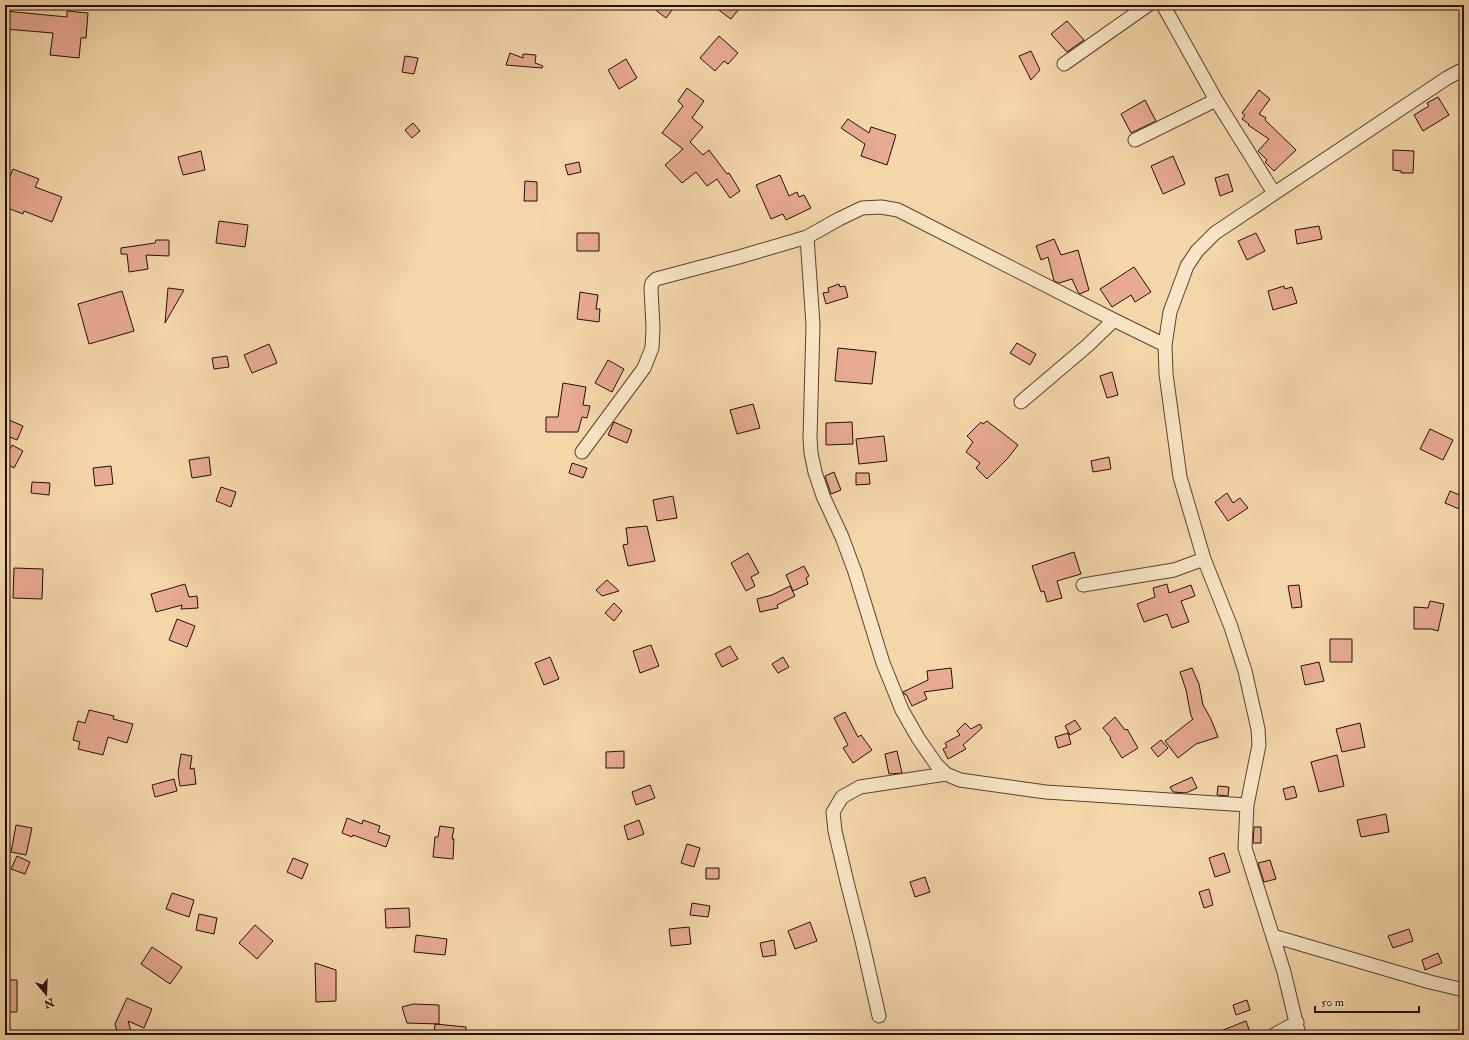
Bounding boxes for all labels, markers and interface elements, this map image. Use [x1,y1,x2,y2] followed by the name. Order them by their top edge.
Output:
[26,974,66,1014] north arrow
[1315,988,1419,1014] scale bar
[41,995,57,1011] text: N
[1321,995,1345,1010] text: 50 m

